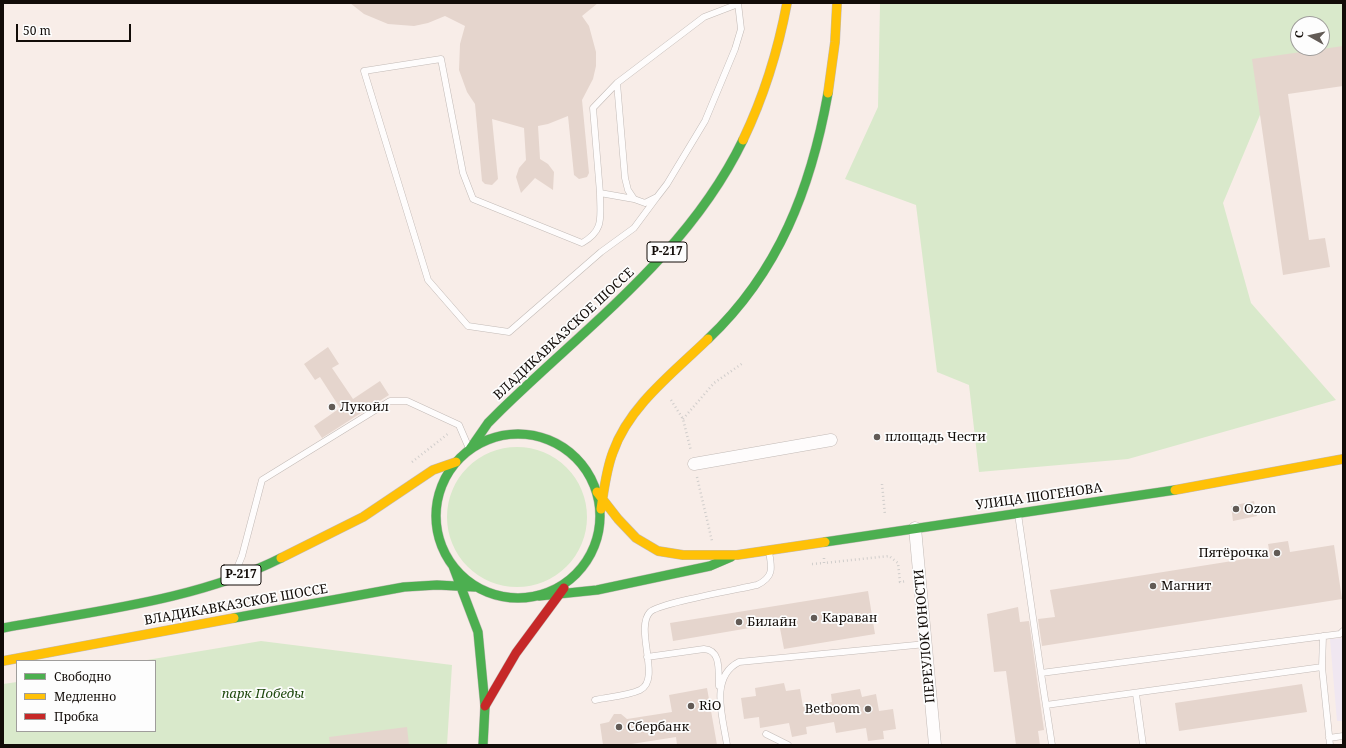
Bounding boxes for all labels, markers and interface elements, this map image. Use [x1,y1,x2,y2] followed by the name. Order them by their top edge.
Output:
[18,16,133,42] scale bar
[1290,16,1330,56] north arrow
[23,22,51,39] text: 50 m
[1291,30,1307,39] text: С
[647,242,687,262] road number: Р-217
[491,265,637,403] street label: ВЛАДИКАВКАЗСКОЕ ШОССЕ
[340,399,389,415] place label: Лукойл
[327,402,337,412] marker: Лукойл
[885,429,986,445] place label: площадь Чести
[872,432,882,442] marker: площадь Чести
[975,480,1103,514] street label: УЛИЦА ШОГЕНОВА
[1244,501,1276,517] place label: Ozon
[1231,504,1241,514] marker: Ozon
[1198,545,1269,561] place label: Пятёрочка
[1272,548,1282,558] marker: Пятёрочка
[221,565,261,585] road number: Р-217
[911,568,939,704] street label: ПЕРЕУЛОК ЮНОСТИ
[1161,578,1211,594] place label: Магнит
[143,581,329,629] street label: ВЛАДИКАВКАЗСКОЕ ШОССЕ
[1148,581,1158,591] marker: Магнит
[822,610,878,626] place label: Караван
[809,613,819,623] marker: Караван
[747,614,797,630] place label: Билайн
[734,617,744,627] marker: Билайн
[16,660,156,732] legend
[54,668,111,685] text: Свободно
[222,686,304,702] park label: парк Победы
[54,688,116,705] text: Медленно
[699,698,721,714] place label: RiO
[686,701,696,711] marker: RiO
[805,701,860,717] place label: Betboom
[863,704,873,714] marker: Betboom
[54,708,99,725] text: Пробка
[627,719,689,735] place label: Сбербанк
[614,722,624,732] marker: Сбербанк

